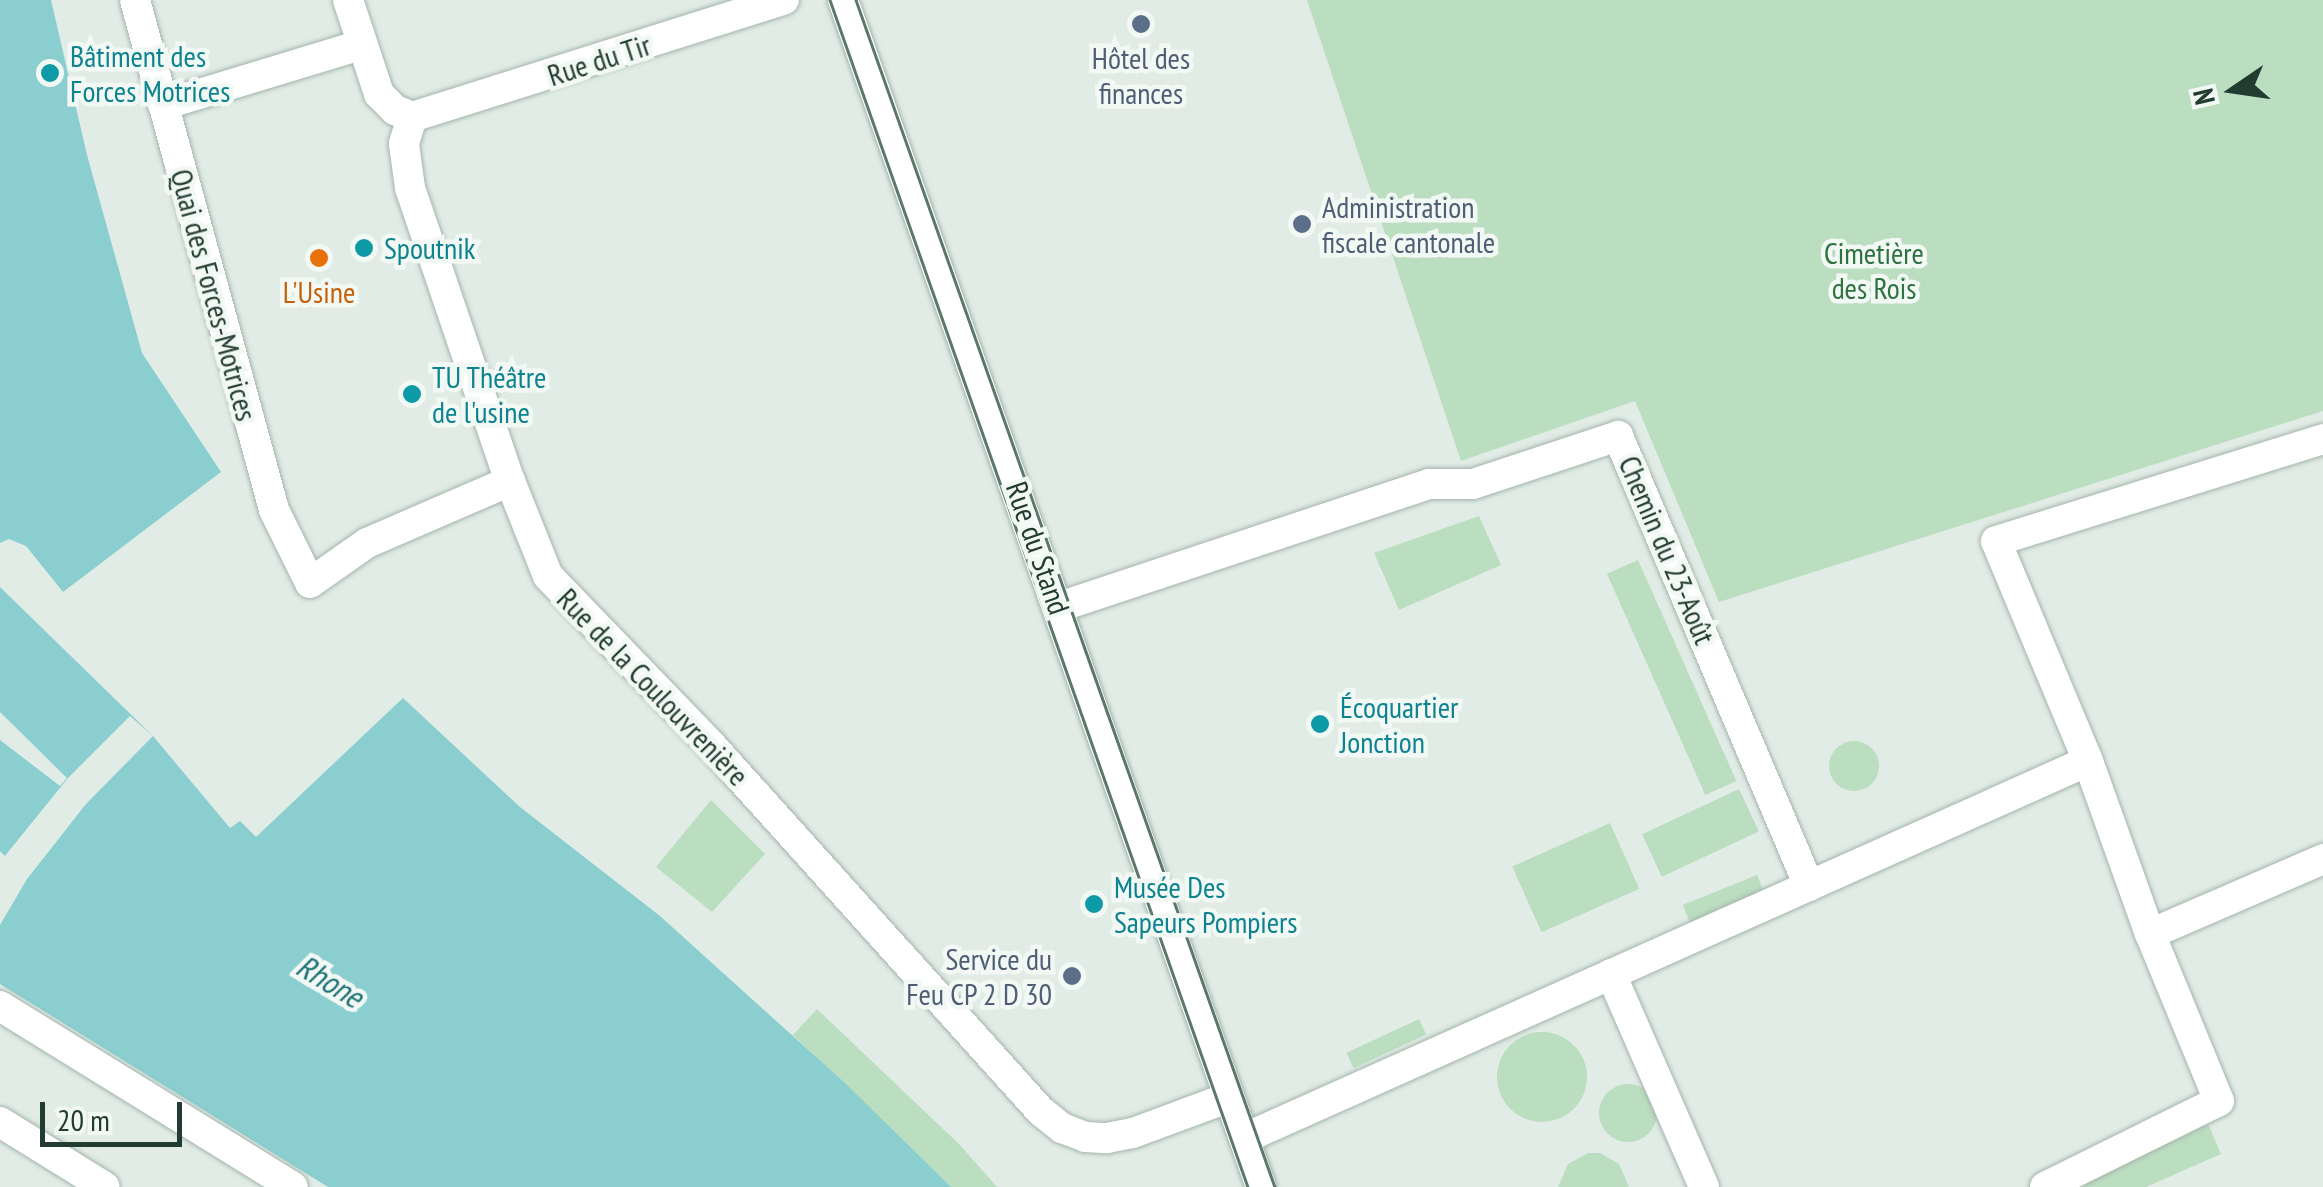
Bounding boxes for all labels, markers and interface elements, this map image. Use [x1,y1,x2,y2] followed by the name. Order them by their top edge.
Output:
[1130,13,1152,35] marker: Hôtel des finances
[543,26,655,94] street label: Rue du Tir
[70,38,230,108] place label: Bâtiment des Forces Motrices
[1092,40,1190,110] place label: Hôtel des finances
[2183,40,2283,140] north arrow
[39,62,61,84] marker: Bâtiment des Forces Motrices
[2184,85,2223,108] text: N
[163,165,265,425] street label: Quai des Forces-Motrices
[1322,189,1495,260] place label: Administration fiscale cantonale
[1291,213,1313,235] marker: Administration fiscale cantonale
[384,230,475,266] place label: Spoutnik
[1824,235,1924,306] park label: Cimetière des Rois
[353,237,375,259] marker: Spoutnik
[308,247,330,269] marker: L'Usine
[283,274,355,310] place label: L'Usine
[432,359,547,430] place label: TU Théâtre de l'usine
[401,383,423,405] marker: TU Théâtre de l'usine
[1611,450,1723,650] street label: Chemin du 23-Août
[999,477,1077,619] street label: Rue du Stand
[550,581,756,793] street label: Rue de la Coulouvrenière
[1340,689,1458,760] place label: Écoquartier Jonction
[1309,713,1331,735] marker: Écoquartier Jonction
[1114,869,1297,940] place label: Musée Des Sapeurs Pompiers
[1083,893,1105,915] marker: Musée Des Sapeurs Pompiers
[905,941,1052,1012] place label: Service du Feu CP 2 D 30
[290,946,370,1016] water label: Rhone
[1061,965,1083,987] marker: Service du Feu CP 2 D 30
[45,1082,188,1144] scale bar
[57,1100,110,1139] text: 20 m

